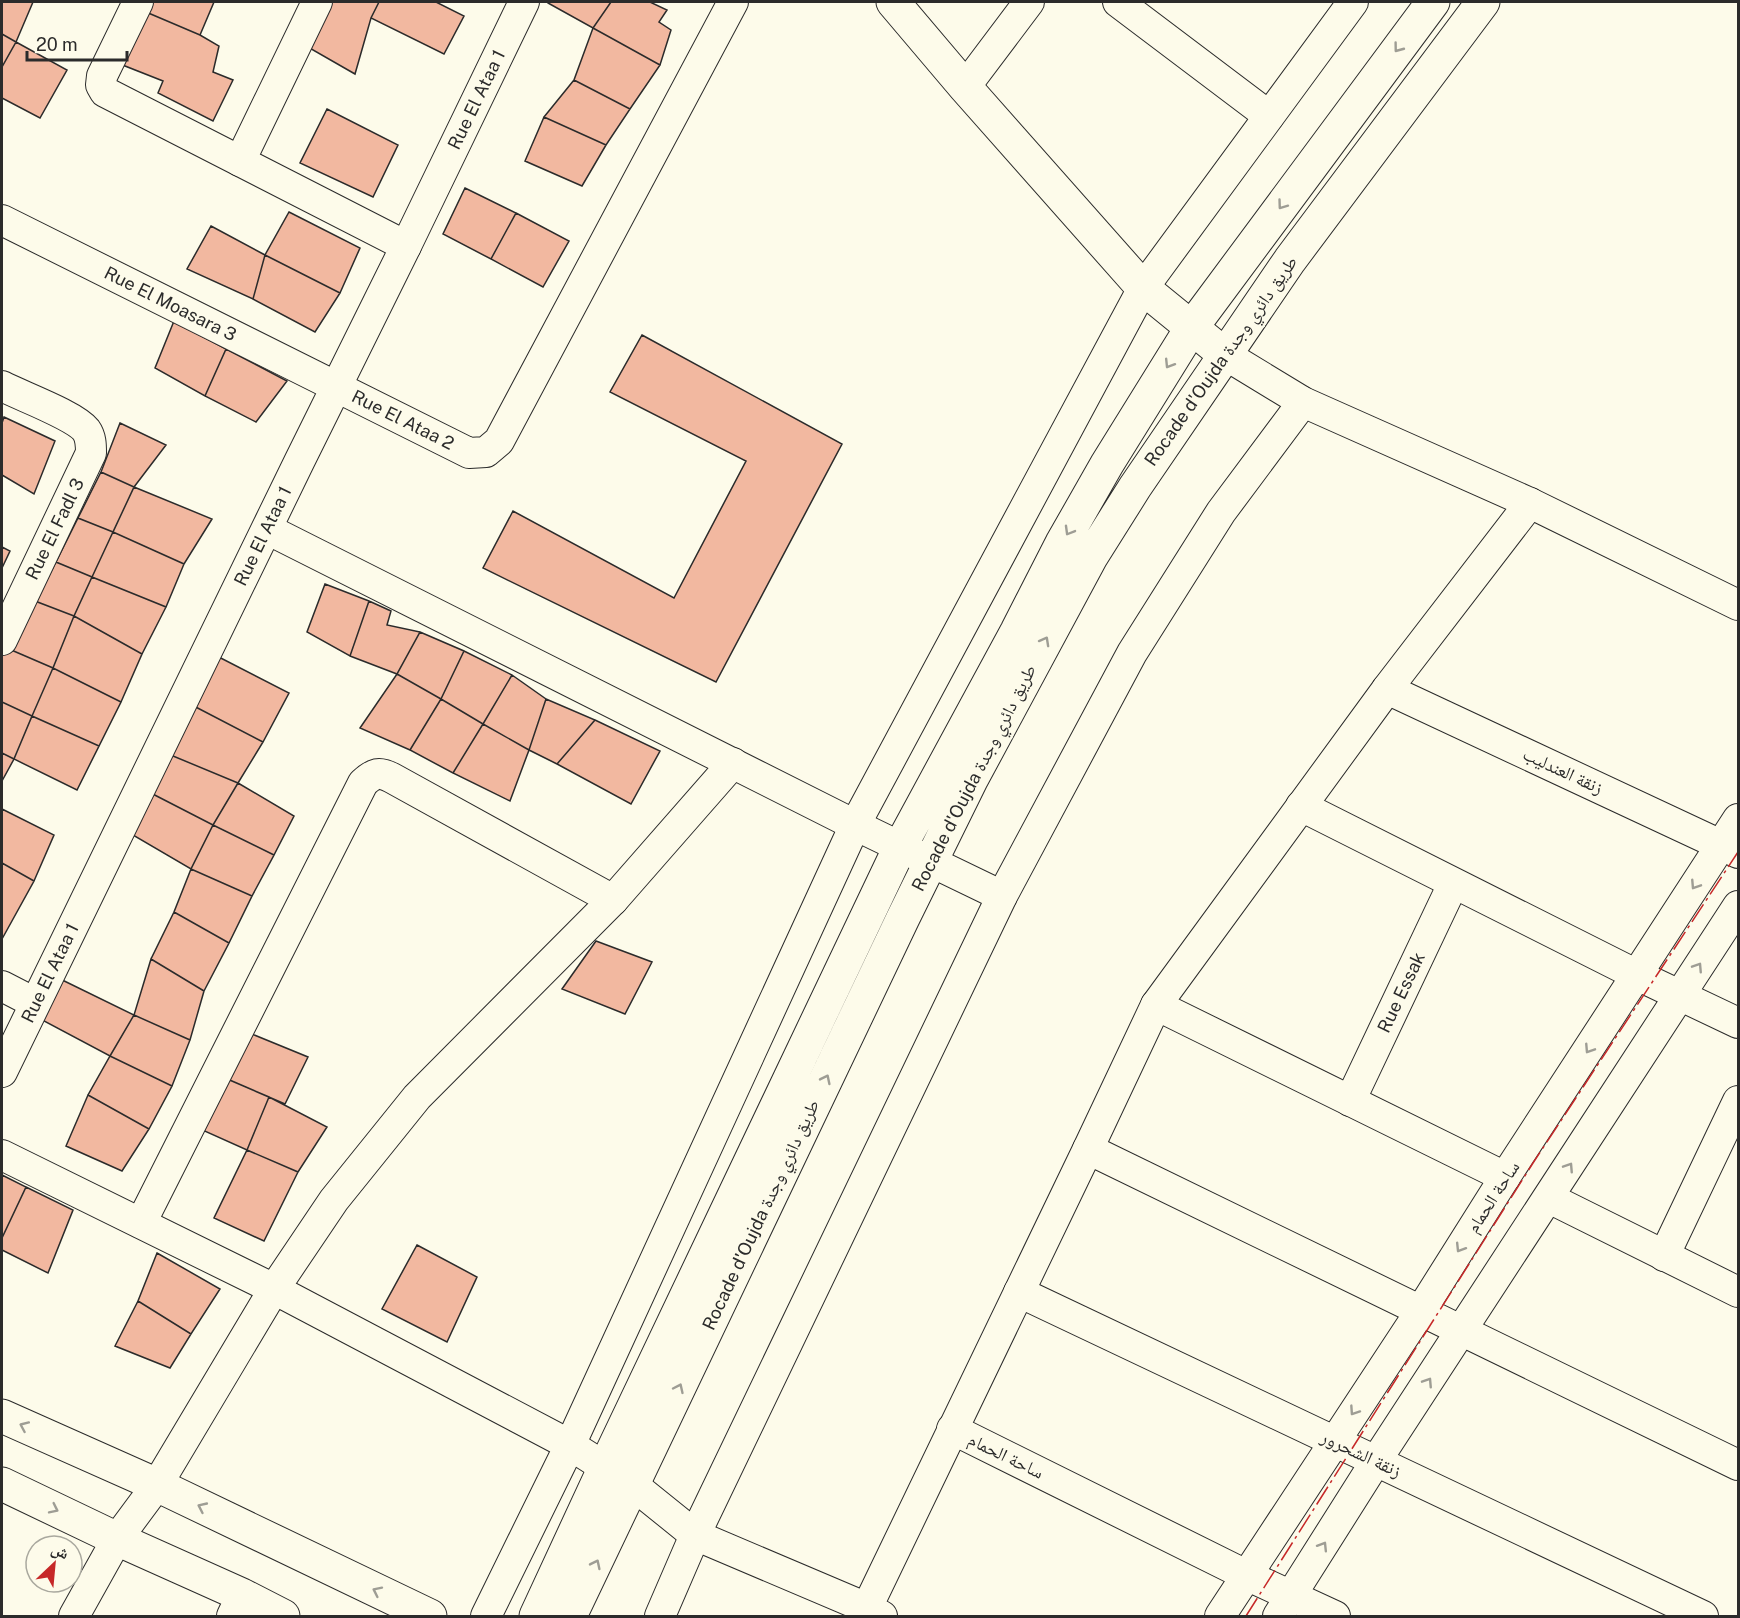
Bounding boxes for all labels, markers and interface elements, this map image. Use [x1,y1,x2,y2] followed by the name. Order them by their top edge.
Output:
[27,24,128,62] scale bar
[36,34,78,55] text: 20 m
[1394,42,1405,53] one-way arrow
[443,46,509,153] street label: Rue El Ataa 1
[1278,199,1289,210] one-way arrow
[1140,252,1305,472] street label: Rocade d'Oujda طريق دائري وجدة
[101,262,240,345] street label: Rue El Moasara 3
[1164,358,1176,368] one-way arrow
[349,385,458,454] street label: Rue El Ataa 2
[21,475,88,583] street label: Rue El Fadl 3
[229,483,296,589] street label: Rue El Ataa 1
[1064,525,1076,535] one-way arrow
[1038,637,1049,648] one-way arrow
[907,661,1044,897] street label: Rocade d'Oujda طريق دائري وجدة
[1520,743,1607,799] street label: زنقة العندليب
[1692,879,1703,890] one-way arrow
[17,920,83,1026] street label: Rue El Ataa 1
[1373,949,1429,1036] street label: Rue Essak
[1690,963,1701,974] one-way arrow
[1585,1042,1596,1053] one-way arrow
[818,1074,830,1085] one-way arrow
[698,1096,827,1335] street label: Rocade d'Oujda طريق دائري وجدة
[1462,1157,1525,1238] street label: ساحة الحمام
[1562,1162,1573,1173] one-way arrow
[1456,1242,1468,1252] one-way arrow
[1420,1378,1432,1388] one-way arrow
[672,1383,684,1394] one-way arrow
[1350,1404,1361,1415] one-way arrow
[20,1421,31,1433] one-way arrow
[1317,1425,1405,1481] street label: زنقة الشحرور
[964,1428,1047,1485] street label: ساحة الحمام
[48,1502,59,1514] one-way arrow
[197,1502,208,1514] one-way arrow
[24,1534,84,1594] north arrow
[49,1539,72,1563] text: ش
[1315,1542,1326,1553] one-way arrow
[589,1559,600,1570] one-way arrow
[373,1587,384,1598] one-way arrow

